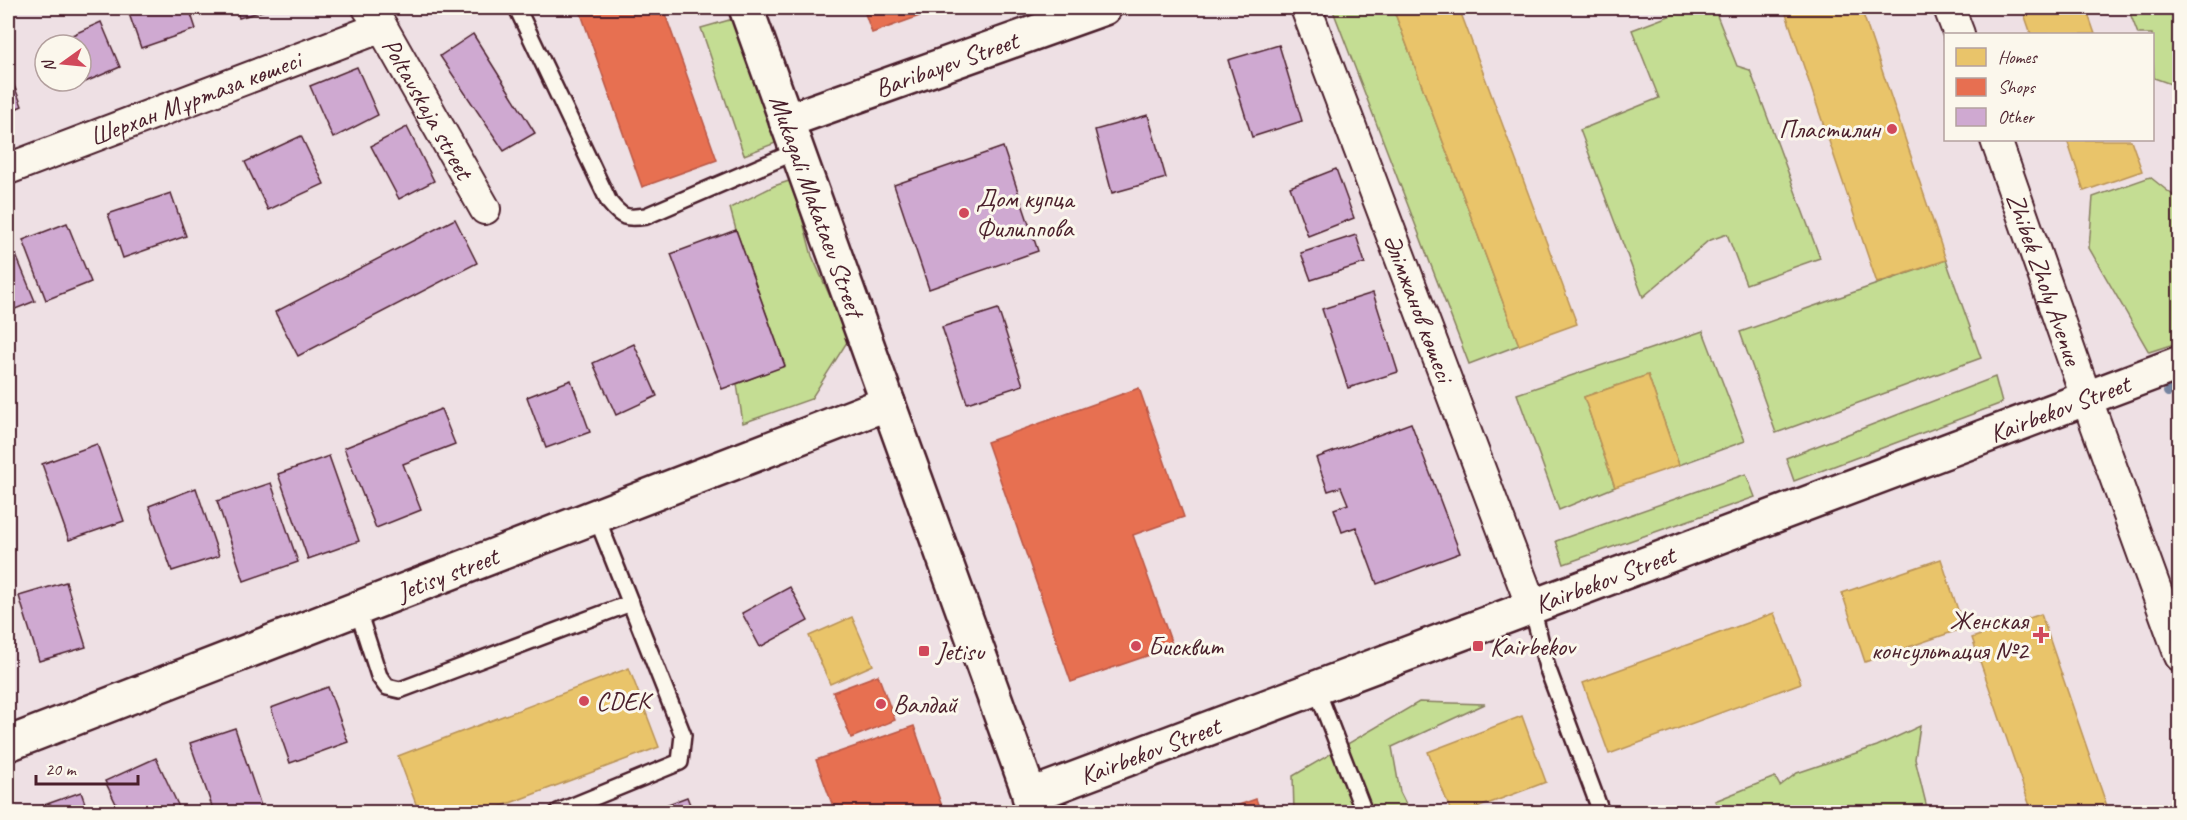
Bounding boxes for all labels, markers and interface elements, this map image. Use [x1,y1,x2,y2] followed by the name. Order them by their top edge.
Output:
[870,23,1025,105] street label: Baribayev Street
[375,32,482,187] street label: Poltavskaja street
[33,33,93,93] north arrow
[1944,33,2154,141] legend
[85,42,308,154] street label: Шерхан Мұртаза көшесі
[1998,46,2038,68] text: Homes
[38,56,60,74] text: N
[1998,76,2037,98] text: Shops
[762,91,873,324] street label: Mukagali Makataev Street
[1998,106,2035,128] text: Other
[1779,113,1882,146] place label: Пластилин
[1885,122,1899,136] marker: Пластилин
[976,182,1076,245] place label: Дом купца Филиппова
[1999,188,2090,371] street label: Zhibek Zholy Avenue
[957,206,971,220] marker: Дом купца Филиппова
[1376,229,1463,389] street label: Әлімжанов көшесі
[1985,367,2137,450] street label: Kairbekov Street
[1530,538,1682,621] street label: Kairbekov Street
[390,539,505,610] street label: Jetisy street
[1871,604,2030,667] place label: Женская консультация №2
[2032,626,2050,644] marker: Женская консультация №2
[1148,630,1224,663] place label: Бисквит
[1490,630,1577,663] place label: Kairbekov
[934,635,985,668] place label: Jetisu
[1129,639,1143,653] marker: Бисквит
[1471,639,1485,653] marker: Kairbekov
[917,644,931,658] marker: Jetisu
[596,685,654,718] place label: CDEK
[893,688,959,721] place label: Валдай
[577,694,591,708] marker: CDEK
[874,697,888,711] marker: Валдай
[1075,709,1227,792] street label: Kairbekov Street
[36,748,138,786] scale bar
[45,758,78,780] text: 20 m

